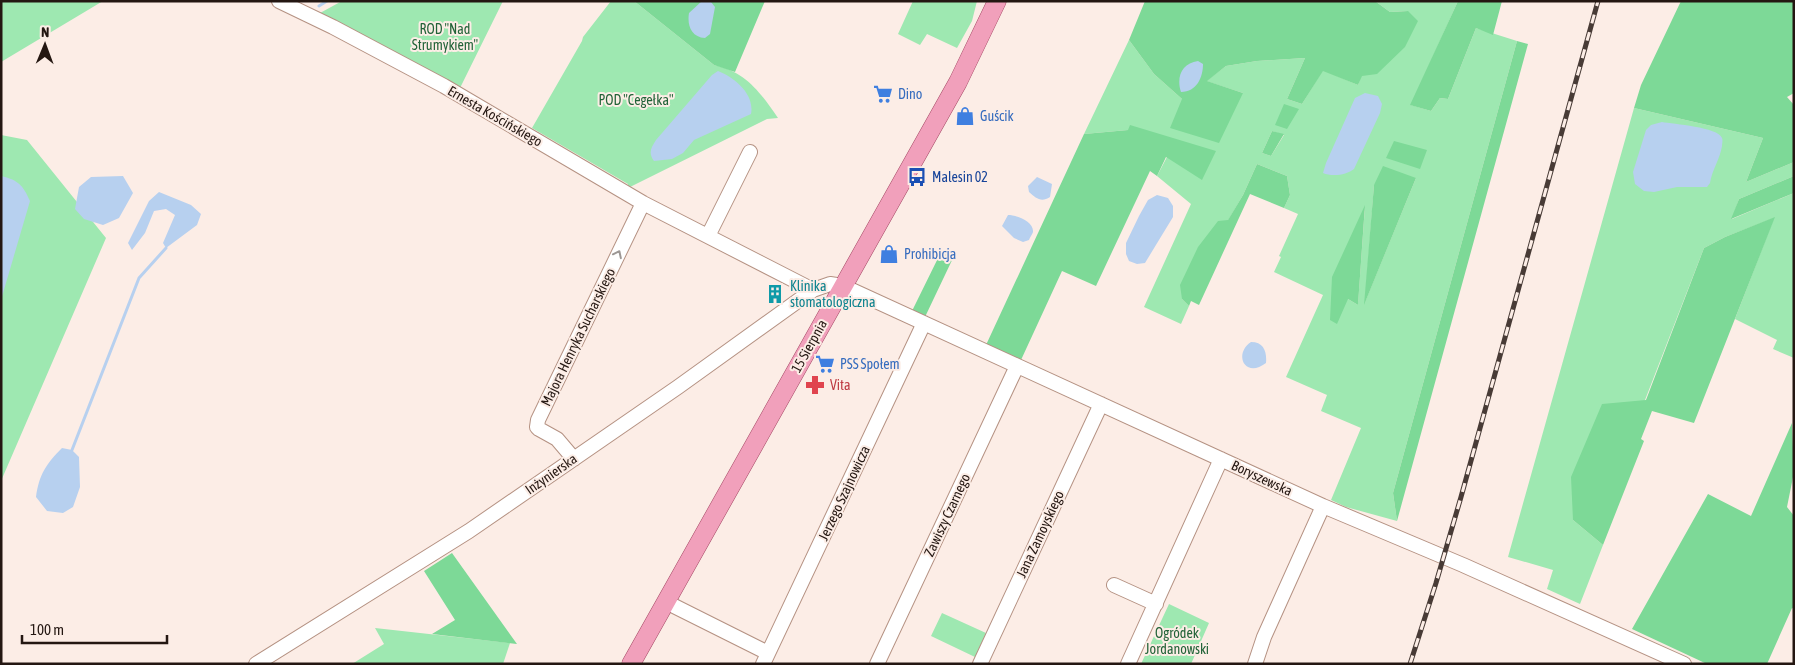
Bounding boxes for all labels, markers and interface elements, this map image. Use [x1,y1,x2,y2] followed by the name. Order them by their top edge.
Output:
[20,20,70,70] north arrow
[412,21,479,53] park label: ROD "Nad Strumykiem"
[41,24,49,40] text: N
[445,82,545,150] street label: Ernesta Kościńskiego
[872,83,894,105] supermarket icon: Dino
[898,86,922,102] place label: Dino
[598,92,674,108] park label: POD "Cegełka"
[954,105,976,127] shop icon: Guścik
[980,108,1014,124] place label: Guścik
[906,166,928,188] bus stop icon: Malesin 02
[932,169,988,185] place label: Malesin 02
[878,243,900,265] shop icon: Prohibicja
[904,246,956,262] place label: Prohibicja
[612,250,622,259] one-way arrow
[538,265,618,409] street label: Majora Henryka Sucharskiego
[790,278,875,310] place label: Klinika stomatologiczna
[764,283,786,305] building icon: Klinika stomatologiczna
[788,317,830,375] street label: 15 Sierpnia
[814,353,836,375] supermarket icon: PSS Społem
[840,356,900,372] place label: PSS Społem
[804,374,826,396] pharmacy icon: Vita
[830,377,851,393] place label: Vita
[815,443,873,543] street label: Jerzego Szajnowicza
[522,450,580,498] street label: Inżynierska
[1229,457,1295,499] street label: Boryszewska
[921,471,973,559] street label: Zawiszy Czarnego
[1013,488,1067,580] street label: Jana Zamoyskiego
[22,612,168,644] scale bar
[30,621,64,638] text: 100 m
[1145,625,1209,657] park label: Ogródek Jordanowski

